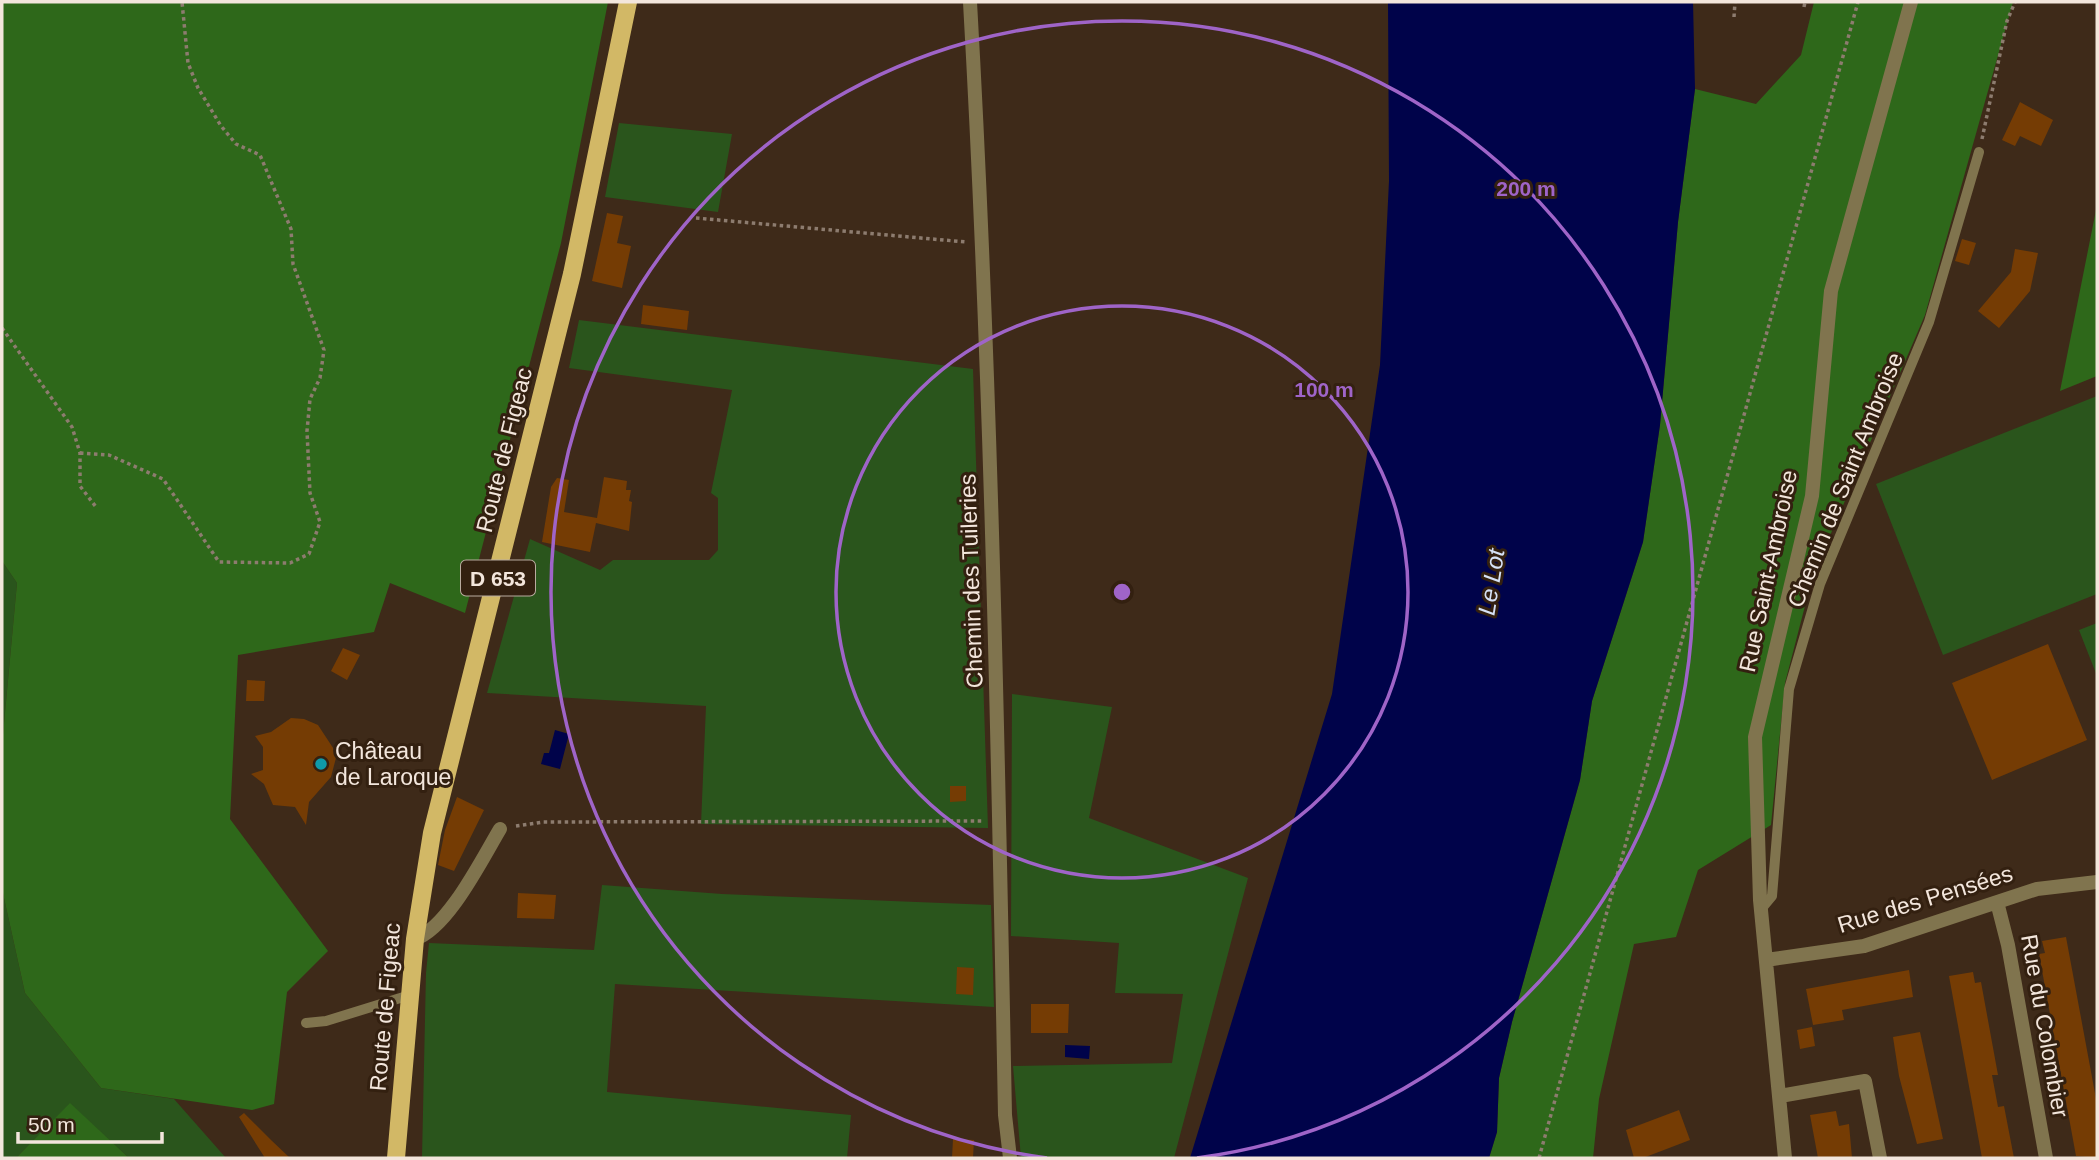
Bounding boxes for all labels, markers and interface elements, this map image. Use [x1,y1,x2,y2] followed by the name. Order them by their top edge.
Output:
[1496,177,1556,200] text: 200 m
[1782,349,1908,611] street label: Chemin de Saint Ambroise
[471,365,537,535] street label: Route de Figeac
[1294,378,1354,401] text: 100 m
[1734,468,1802,674] street label: Rue Saint-Ambroise
[954,473,988,689] street label: Chemin des Tuileries
[1472,546,1510,617] water label: Le Lot
[461,560,535,596] road number: D 653
[1110,580,1134,604] centre of rings
[335,738,451,790] place label: Château de Laroque
[313,756,329,772] marker: Château de Laroque
[1834,860,2016,938] street label: Rue des Pensées
[365,922,405,1092] street label: Route de Figeac
[2016,932,2074,1120] street label: Rue du Colombier
[18,1100,161,1144] scale bar
[28,1113,75,1136] text: 50 m

